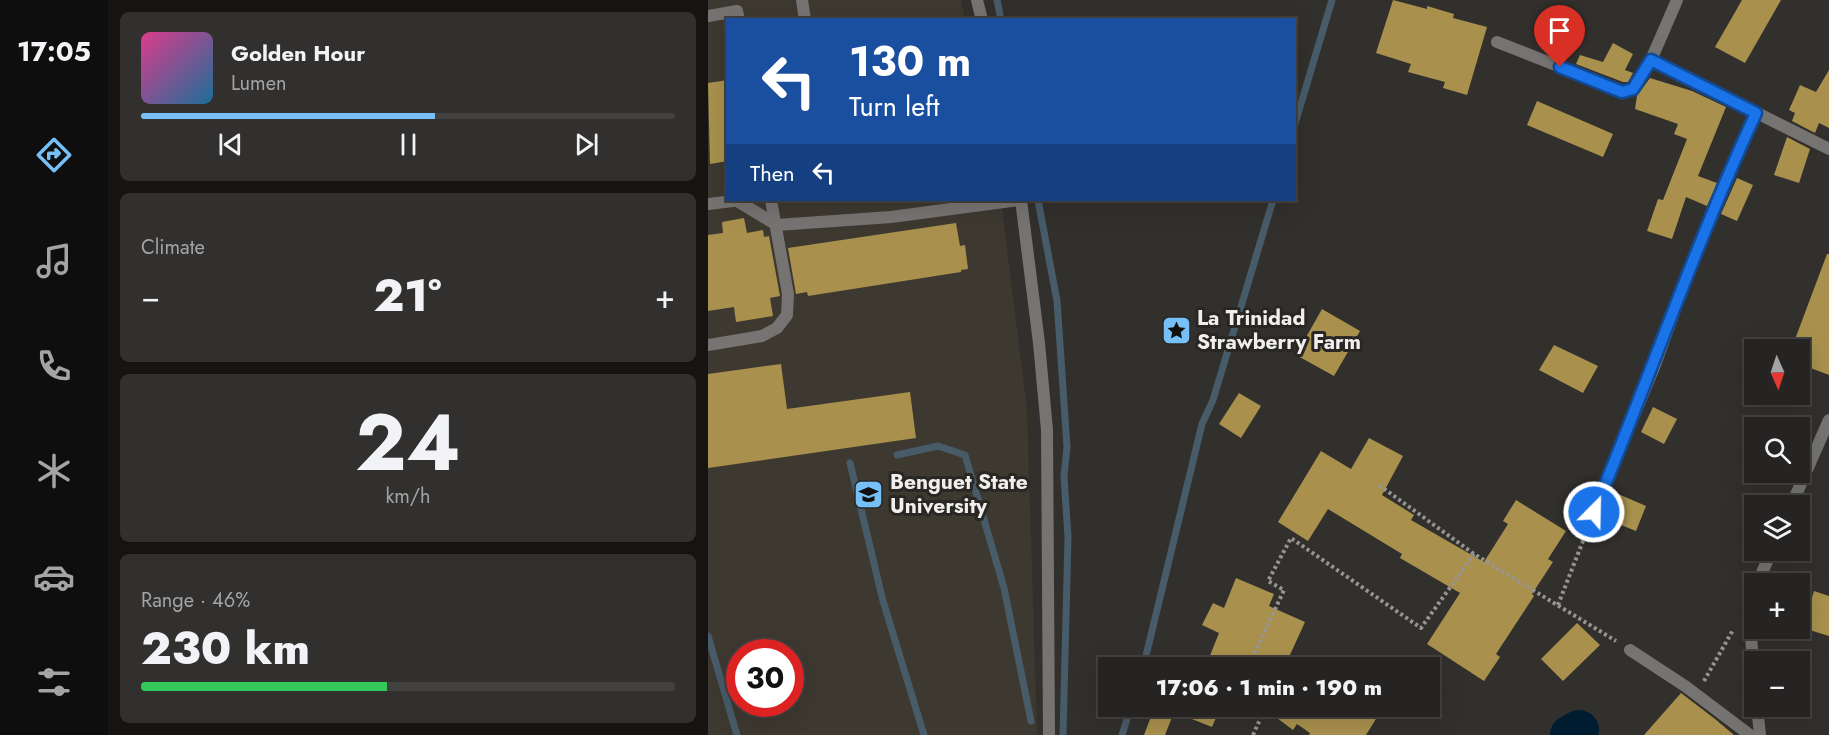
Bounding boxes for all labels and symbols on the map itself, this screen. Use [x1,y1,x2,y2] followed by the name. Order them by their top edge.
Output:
[1534,5,1585,67] pin
[1197,303,1361,357] place label: La Trinidad Strawberry Farm
[1160,314,1192,346] place icon: La Trinidad Strawberry Farm
[1744,339,1810,405] north arrow
[890,467,1028,521] place label: Benguet State University
[853,478,885,510] school or university icon: Benguet State University
[1562,480,1626,544] position arrow
[726,639,804,717] speed limit sign: 30

